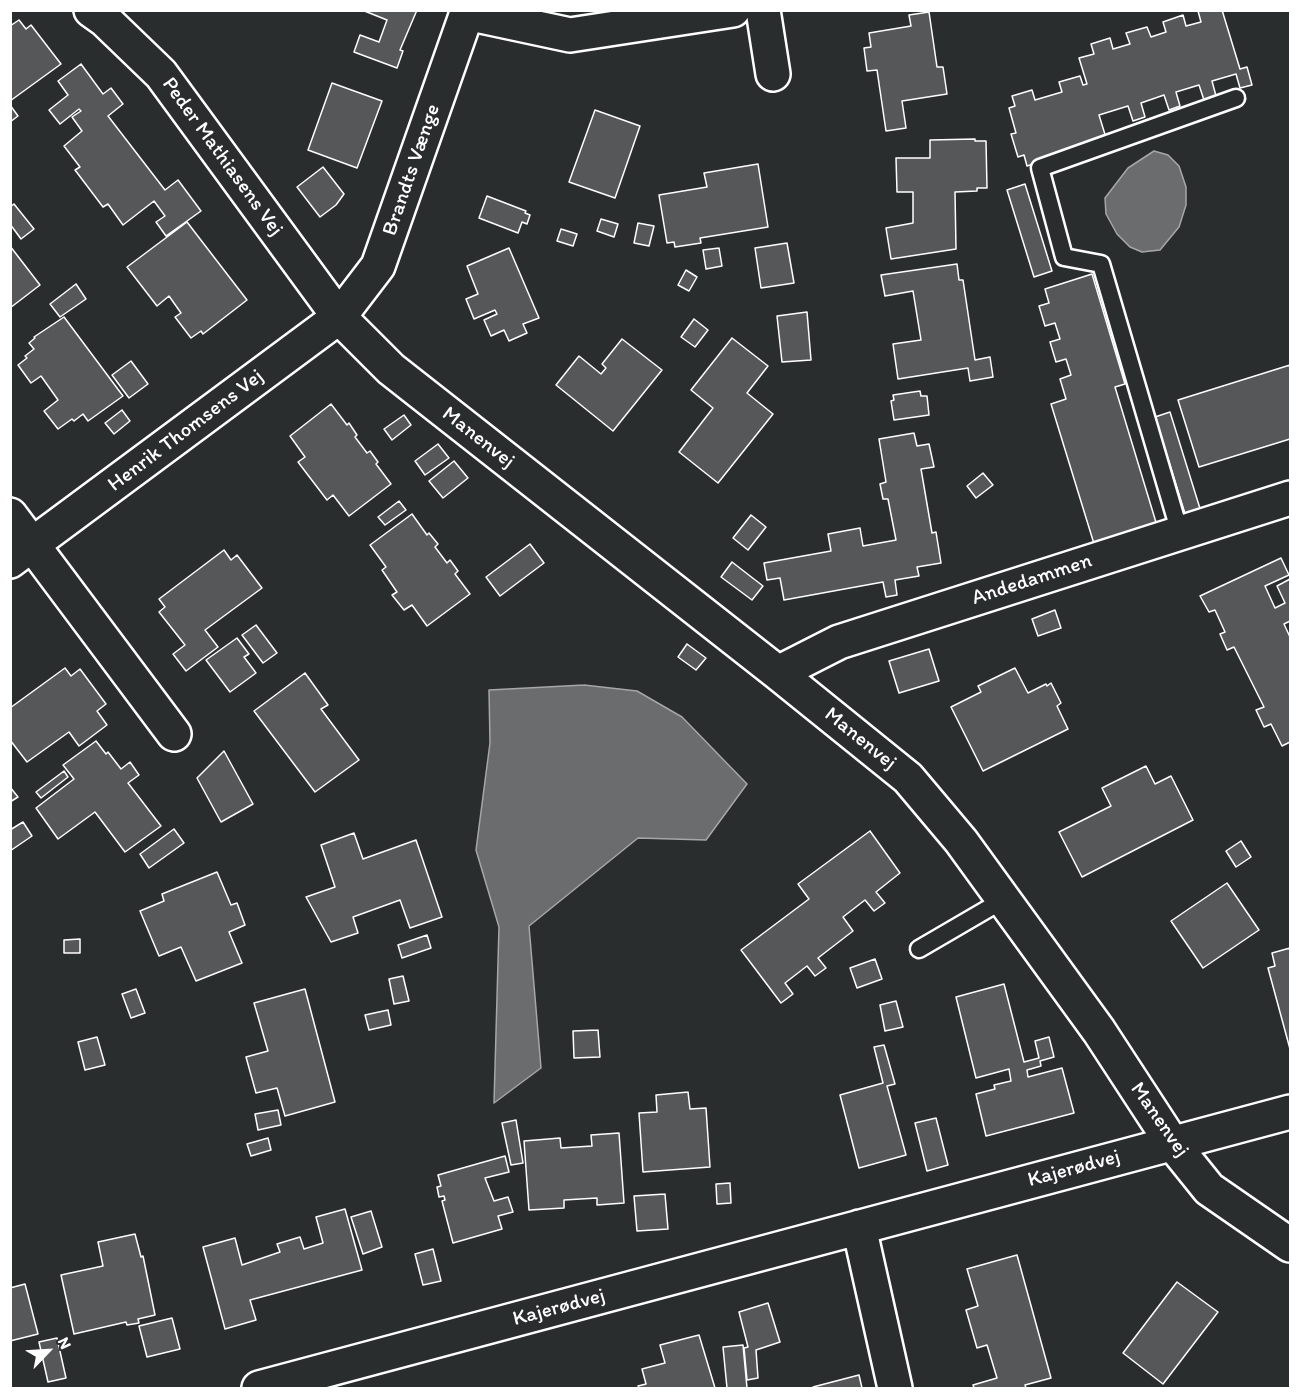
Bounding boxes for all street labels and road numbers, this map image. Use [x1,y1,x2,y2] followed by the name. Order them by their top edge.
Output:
[156,73,288,241] street label: Peder Mathiasens Vej
[378,101,446,239] street label: Brandts Vænge
[103,364,269,498] street label: Henrik Thomsens Vej
[437,402,519,474] street label: Manenvej
[969,549,1095,611] street label: Andedammen
[819,702,901,776] street label: Manenvej
[1124,1078,1194,1162] street label: Manenvej
[1025,1145,1123,1193] street label: Kajerødvej
[510,1284,608,1332] street label: Kajerødvej

